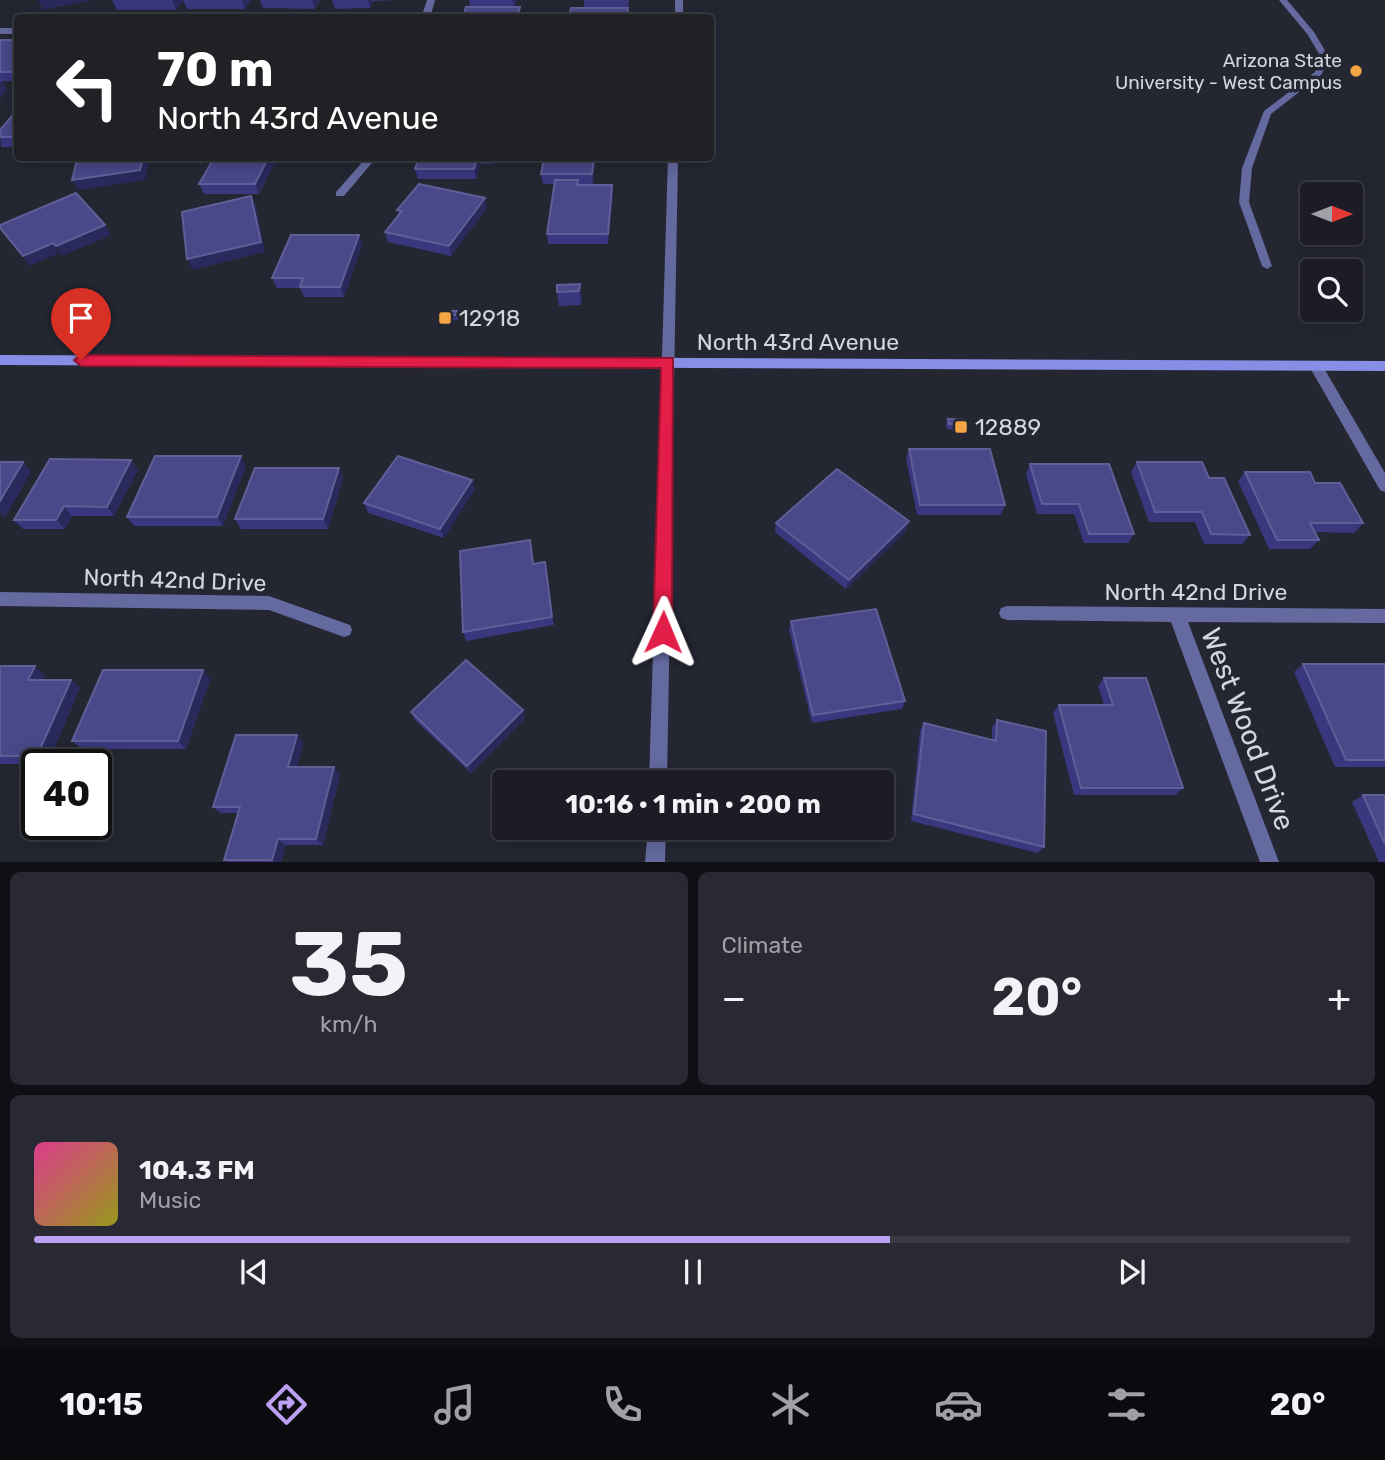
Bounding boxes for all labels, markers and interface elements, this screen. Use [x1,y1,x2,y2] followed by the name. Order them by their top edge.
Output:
[157,40,274,98] text: 70 m
[42,42,133,133] icon: left
[1115,49,1342,94] place label: Arizona State University - West Campus
[1348,63,1364,79] marker: Arizona State University - West Campus
[157,99,439,137] text: North 43rd Avenue
[1300,182,1363,245] north arrow
[1300,182,1363,322] map controls
[1300,259,1363,322] button: search
[51,288,111,360] pin
[62,299,100,337] icon: arrive
[459,304,520,332] place label: 12918
[437,310,453,326] marker: 12918
[697,328,899,356] street label: North 43rd Avenue
[975,413,1041,441] place label: 12889
[953,419,969,435] marker: 12889
[83,563,267,597] street label: North 42nd Drive
[1105,578,1287,606] street label: North 42nd Drive
[626,595,700,669] position arrow
[1194,623,1302,835] street label: West Wood Drive
[21,749,112,840] speed limit sign: 40
[565,789,821,820] text: 10:16 · 1 min · 200 m
[289,910,408,1018] text: 35
[722,931,803,959] text: Climate
[991,966,1082,1028] text: 20°
[722,975,746,1021] text: −
[1327,975,1351,1021] text: +
[320,1010,377,1038] text: km/h
[139,1155,255,1186] text: 104.3 FM
[139,1186,201,1214] text: Music
[235,1253,273,1291] icon: previous
[674,1253,712,1291] icon: pause
[1113,1253,1151,1291] icon: next
[262,1380,311,1429] icon: directions
[430,1380,479,1429] icon: music
[598,1380,647,1429] icon: phone
[766,1380,815,1429] icon: climate
[934,1380,983,1429] icon: car
[1102,1380,1151,1429] icon: filters
[59,1385,143,1423] text: 10:15
[1270,1385,1325,1423] text: 20°

